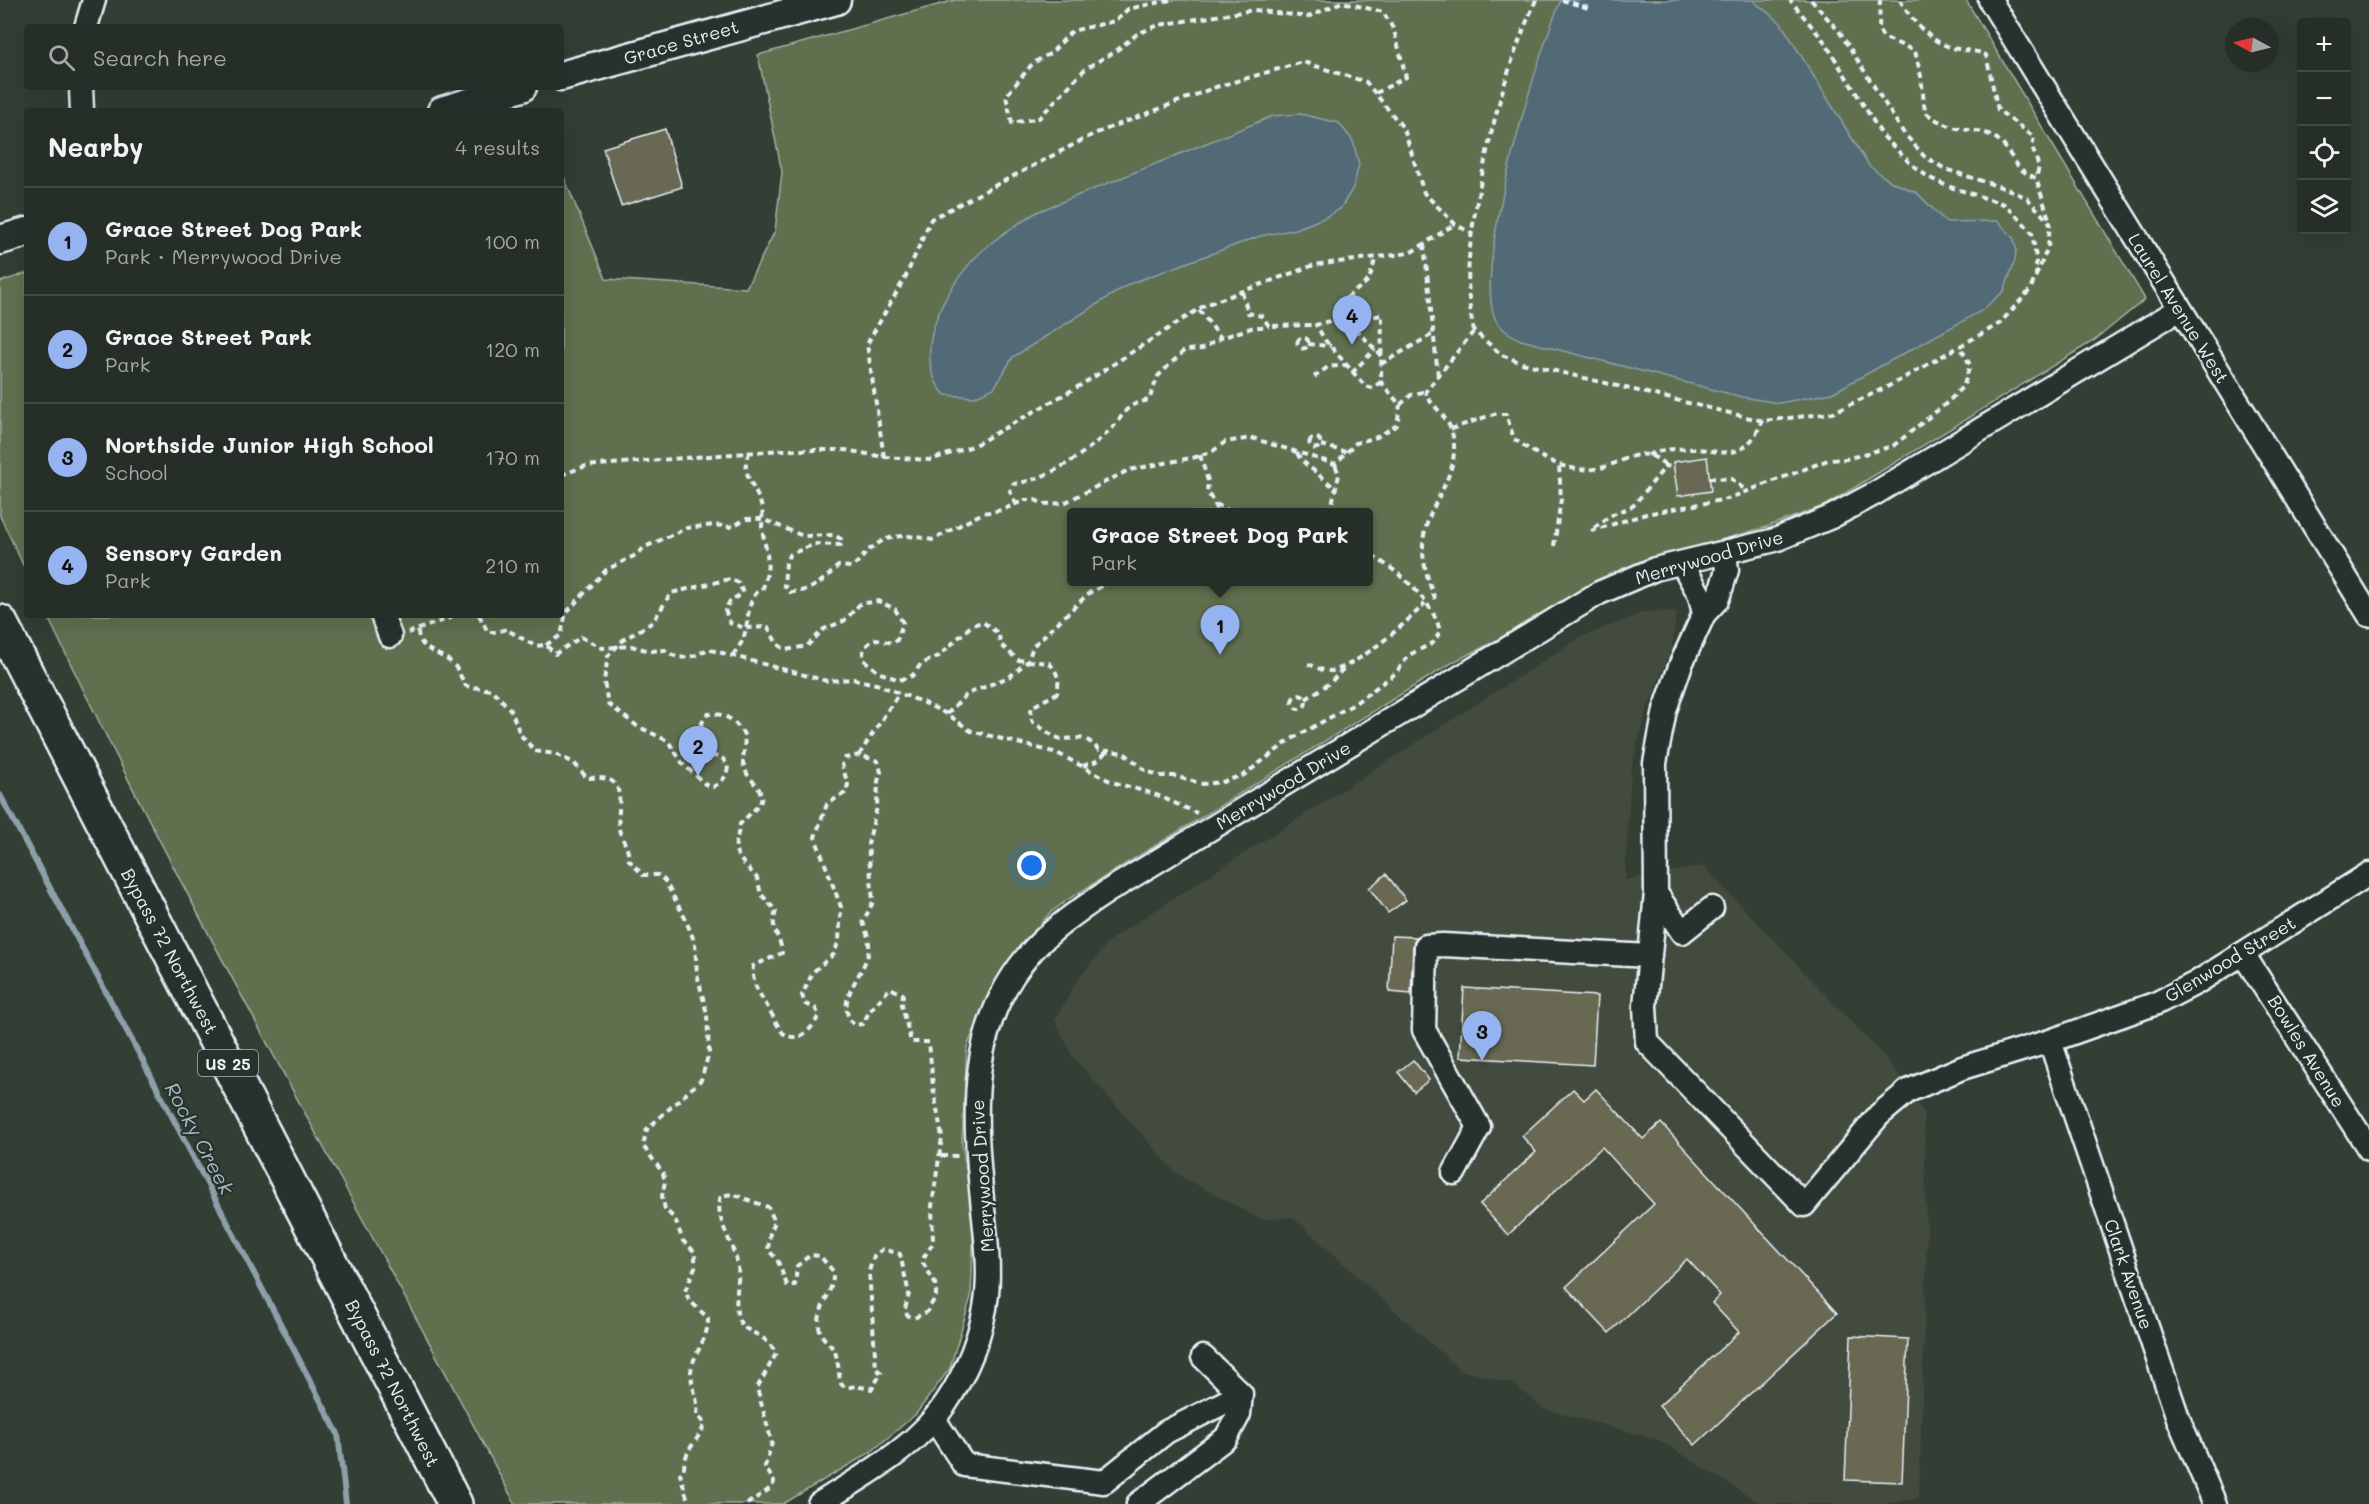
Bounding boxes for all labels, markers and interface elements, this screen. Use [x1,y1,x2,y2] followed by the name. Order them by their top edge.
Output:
[621,14,741,70] street label: Grace Street
[2225,18,2279,72] north arrow
[2297,18,2351,234] map controls
[2297,18,2351,72] button: +
[24,24,564,90] search box
[45,41,78,74] icon: search
[93,43,227,72] text: Search here
[2297,72,2351,126] button: −
[2297,126,2351,180] button: locate
[48,130,143,164] text: Nearby
[455,134,540,160] text: 4 results
[2297,180,2351,234] button: layers
[105,214,362,243] text: Grace Street Dog Park
[63,228,72,254] text: 1
[484,228,540,254] text: 100 m
[2123,228,2235,388] street label: Laurel Avenue West
[105,243,342,269] text: Park · Merrywood Drive
[1332,296,1372,345] pin: 4
[105,322,312,351] text: Grace Street Park
[62,336,73,362] text: 2
[485,336,540,362] text: 120 m
[105,351,150,377] text: Park
[105,430,434,459] text: Northside Junior High School
[62,444,74,470] text: 3
[485,444,540,470] text: 170 m
[105,459,168,485] text: School
[1067,508,1373,586] popup
[1091,520,1349,549] text: Grace Street Dog Park
[1632,524,1786,590] street label: Merrywood Drive
[105,538,282,567] text: Sensory Garden
[1091,549,1137,575] text: Park
[61,552,74,578] text: 4
[485,552,540,578] text: 210 m
[105,567,150,593] text: Park
[1200,606,1240,655] pin: 1
[678,726,718,776] pin: 2
[1211,735,1355,835] street label: Merrywood Drive
[1017,851,1046,880] your location
[116,864,224,1038] street label: Bypass 72 Northwest
[2160,910,2300,1008] street label: Glenwood Street
[2263,990,2351,1112] street label: Bowles Avenue
[1462,1012,1502,1061] pin: 3
[198,1050,258,1076] road number: US 25
[160,1077,241,1199] water label: Rocky Creek
[965,1099,999,1253] street label: Merrywood Drive
[2099,1216,2159,1332] street label: Clark Avenue
[340,1295,446,1471] street label: Bypass 72 Northwest

